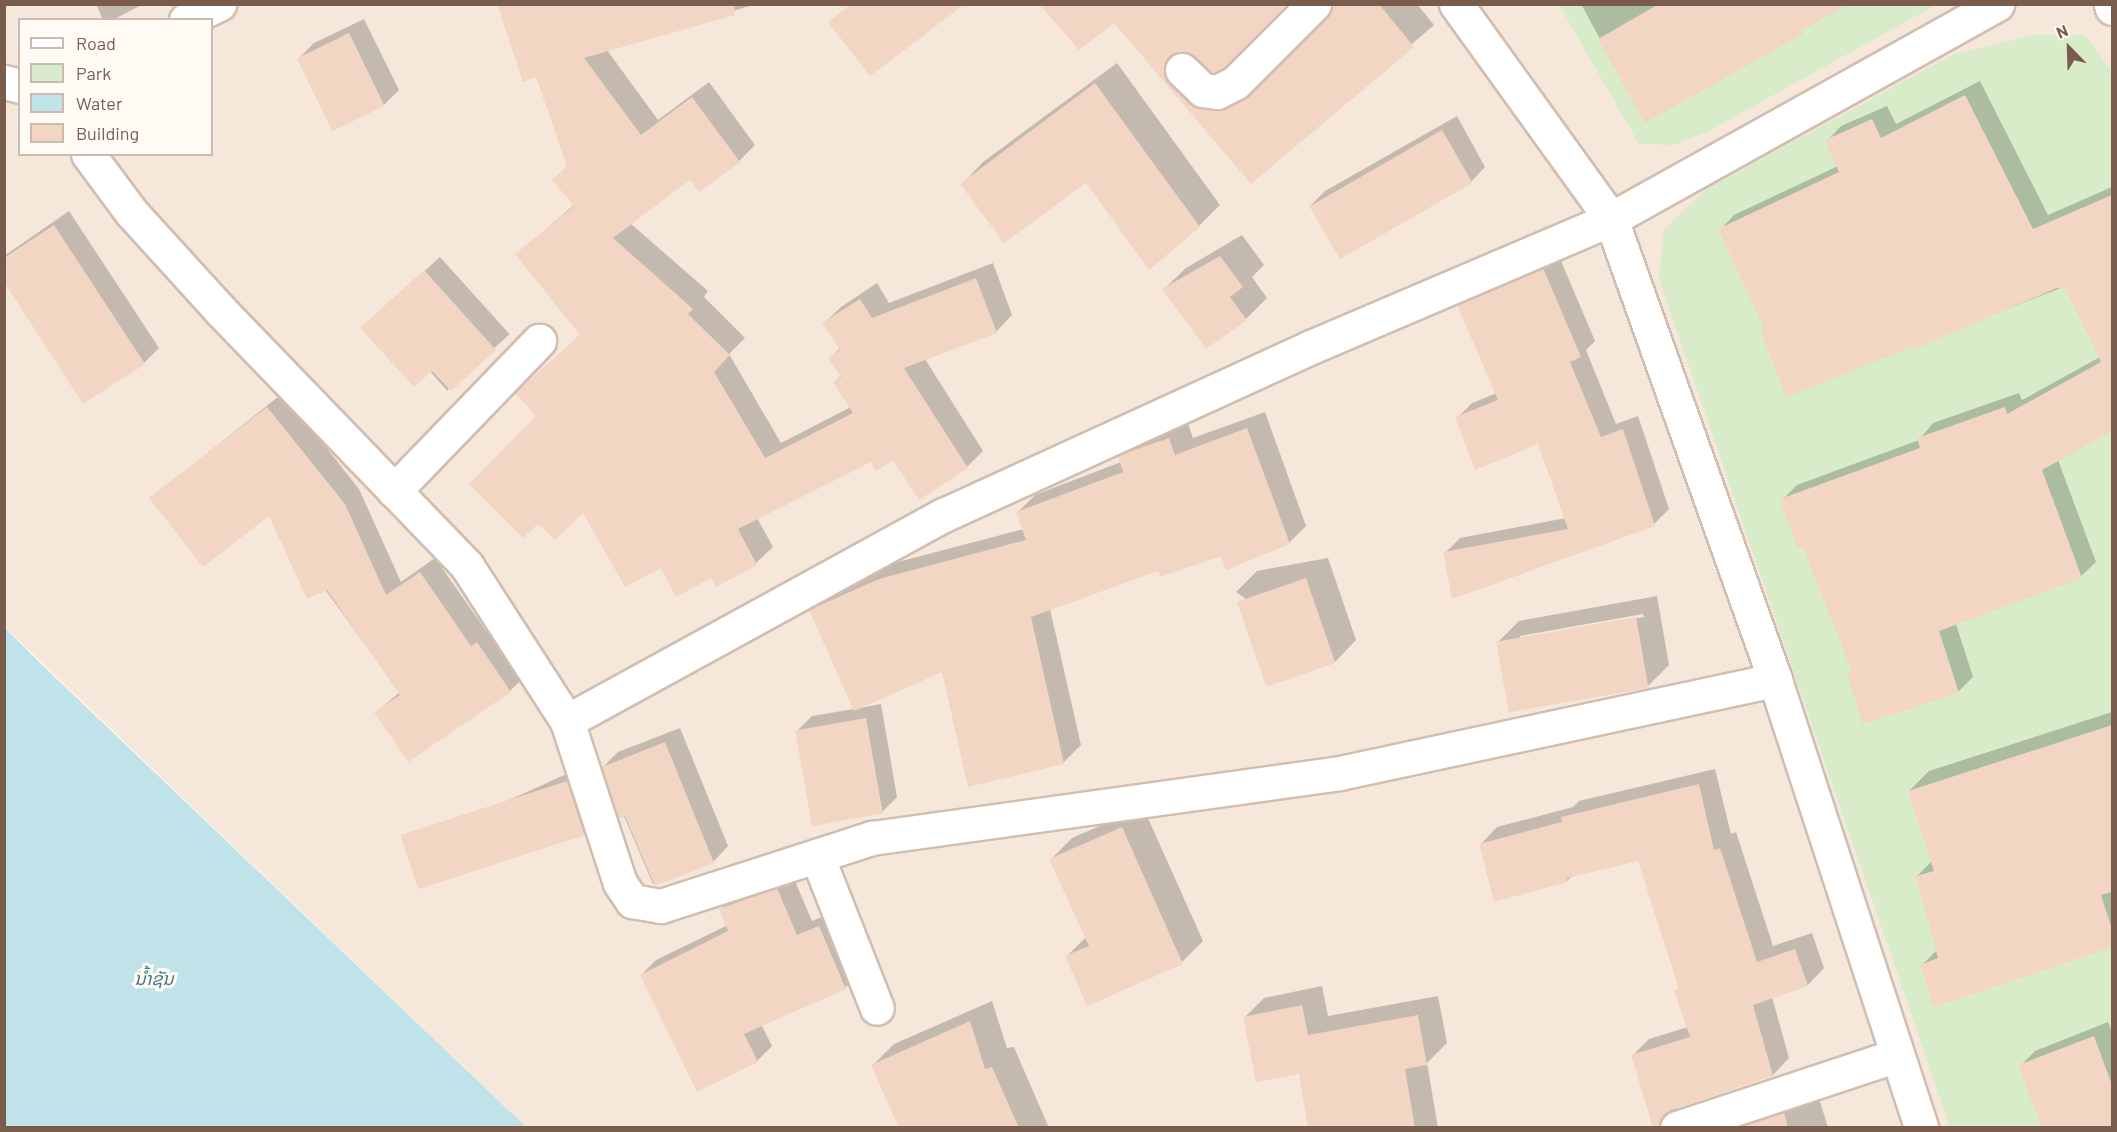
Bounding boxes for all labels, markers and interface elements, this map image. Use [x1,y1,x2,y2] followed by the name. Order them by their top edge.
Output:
[18,18,213,156] legend
[2039,18,2099,78] north arrow
[2053,20,2070,42] text: N
[76,32,116,54] text: Road
[76,62,111,84] text: Park
[76,92,123,114] text: Water
[76,122,139,144] text: Building
[134,967,174,989] water label: ນ້ຳຊັນ

